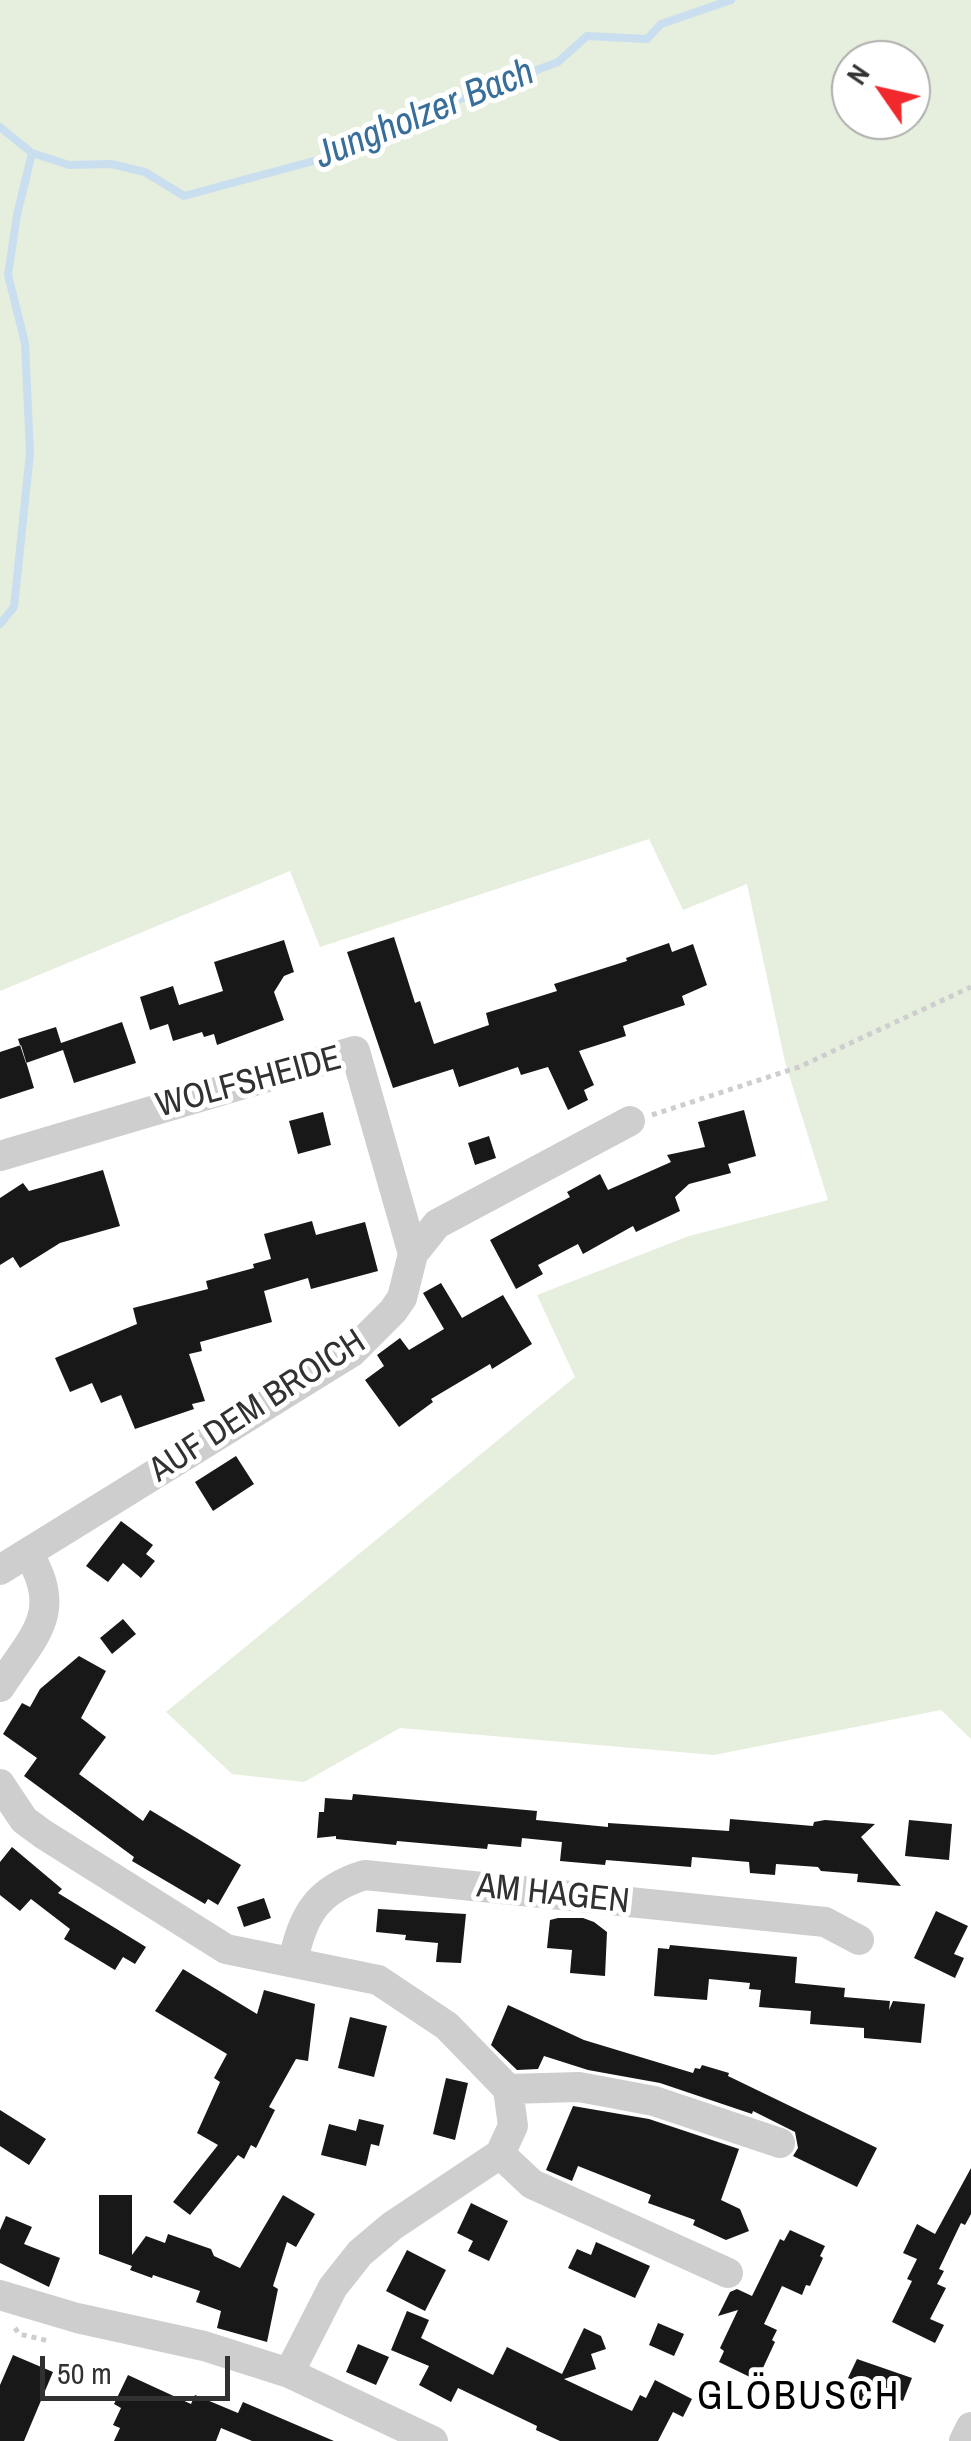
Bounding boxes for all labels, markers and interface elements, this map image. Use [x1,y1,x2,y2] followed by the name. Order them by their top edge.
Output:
[831,40,931,140] north arrow
[309,50,541,180] water label: Jungholzer Bach
[837,57,878,92] text: N
[152,1038,346,1128] street label: WOLFSHEIDE
[142,1322,374,1492] street label: AUF DEM BROICH
[475,1866,631,1924] street label: AM HAGEN
[45,2336,235,2398] scale bar
[57,2353,112,2393] text: 50 m
[697,2374,901,2422] district label: GLÖBUSCH

